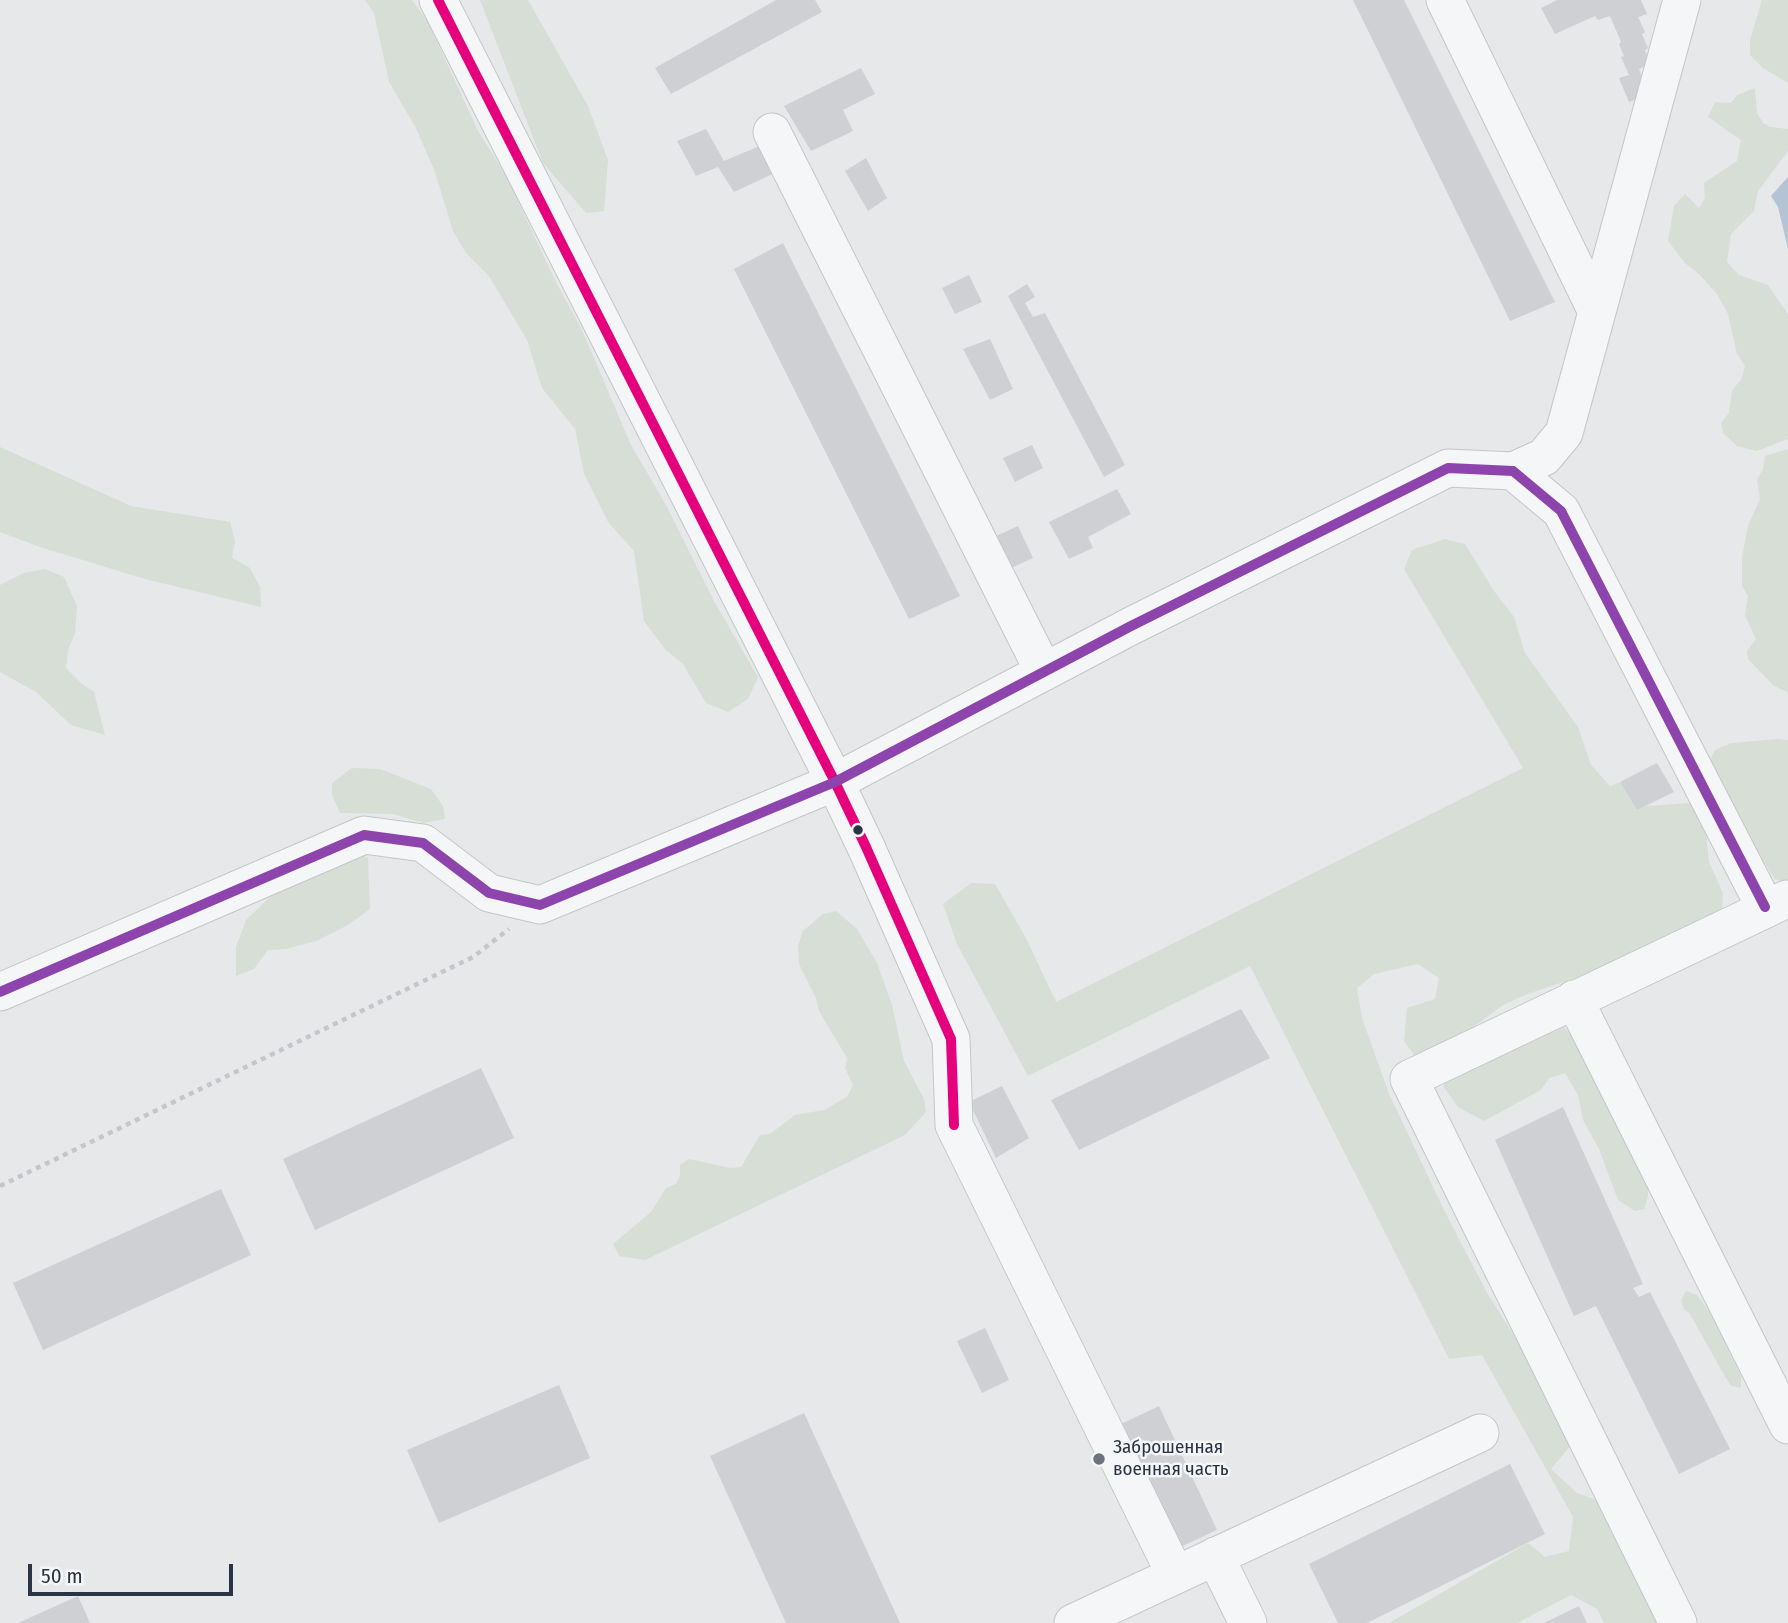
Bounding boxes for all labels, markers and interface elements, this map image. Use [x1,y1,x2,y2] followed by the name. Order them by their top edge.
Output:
[851,823,865,837] unlabelled marker
[1113,1437,1229,1481] place label: Заброшенная военная часть
[1091,1451,1107,1467] marker: Заброшенная военная часть
[32,1550,236,1594] scale bar
[41,1563,83,1589] text: 50 m

